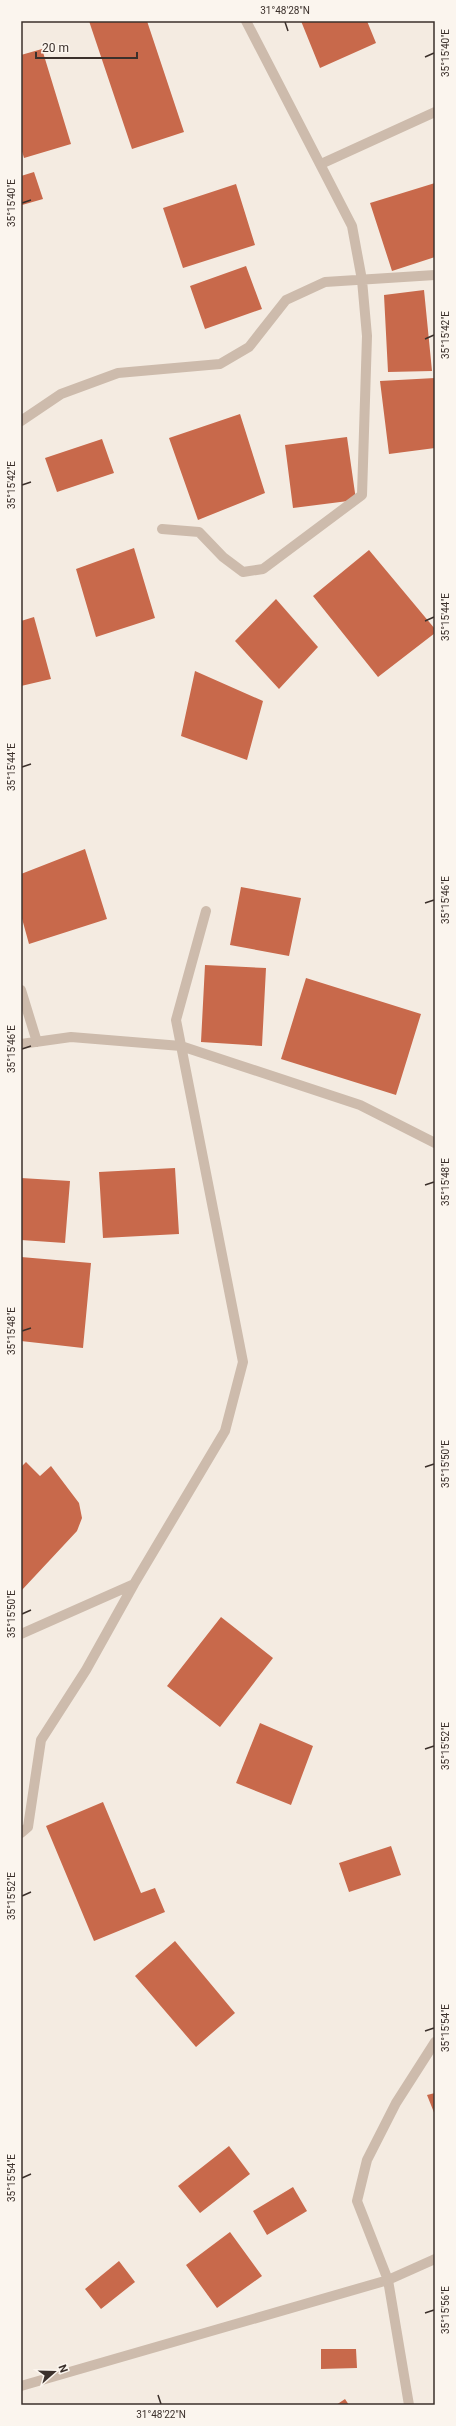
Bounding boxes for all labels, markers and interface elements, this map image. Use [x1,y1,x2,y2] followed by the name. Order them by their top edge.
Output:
[260,5,310,16] text: 31°48'28"N
[440,29,451,77] text: 35°15'40"E
[36,34,137,60] scale bar
[42,41,69,55] text: 20 m
[6,179,17,227] text: 35°15'40"E
[440,311,451,359] text: 35°15'42"E
[6,461,17,509] text: 35°15'42"E
[440,593,451,641] text: 35°15'44"E
[6,743,17,791] text: 35°15'44"E
[440,876,451,924] text: 35°15'46"E
[6,1025,17,1073] text: 35°15'46"E
[440,1158,451,1206] text: 35°15'48"E
[6,1307,17,1355] text: 35°15'48"E
[440,1440,451,1488] text: 35°15'50"E
[6,1590,17,1638] text: 35°15'50"E
[440,1722,451,1770] text: 35°15'52"E
[6,1872,17,1920] text: 35°15'52"E
[440,2004,451,2052] text: 35°15'54"E
[6,2154,17,2202] text: 35°15'54"E
[440,2286,451,2334] text: 35°15'56"E
[34,2352,74,2392] north arrow
[55,2363,70,2375] text: N
[136,2409,186,2420] text: 31°48'22"N

